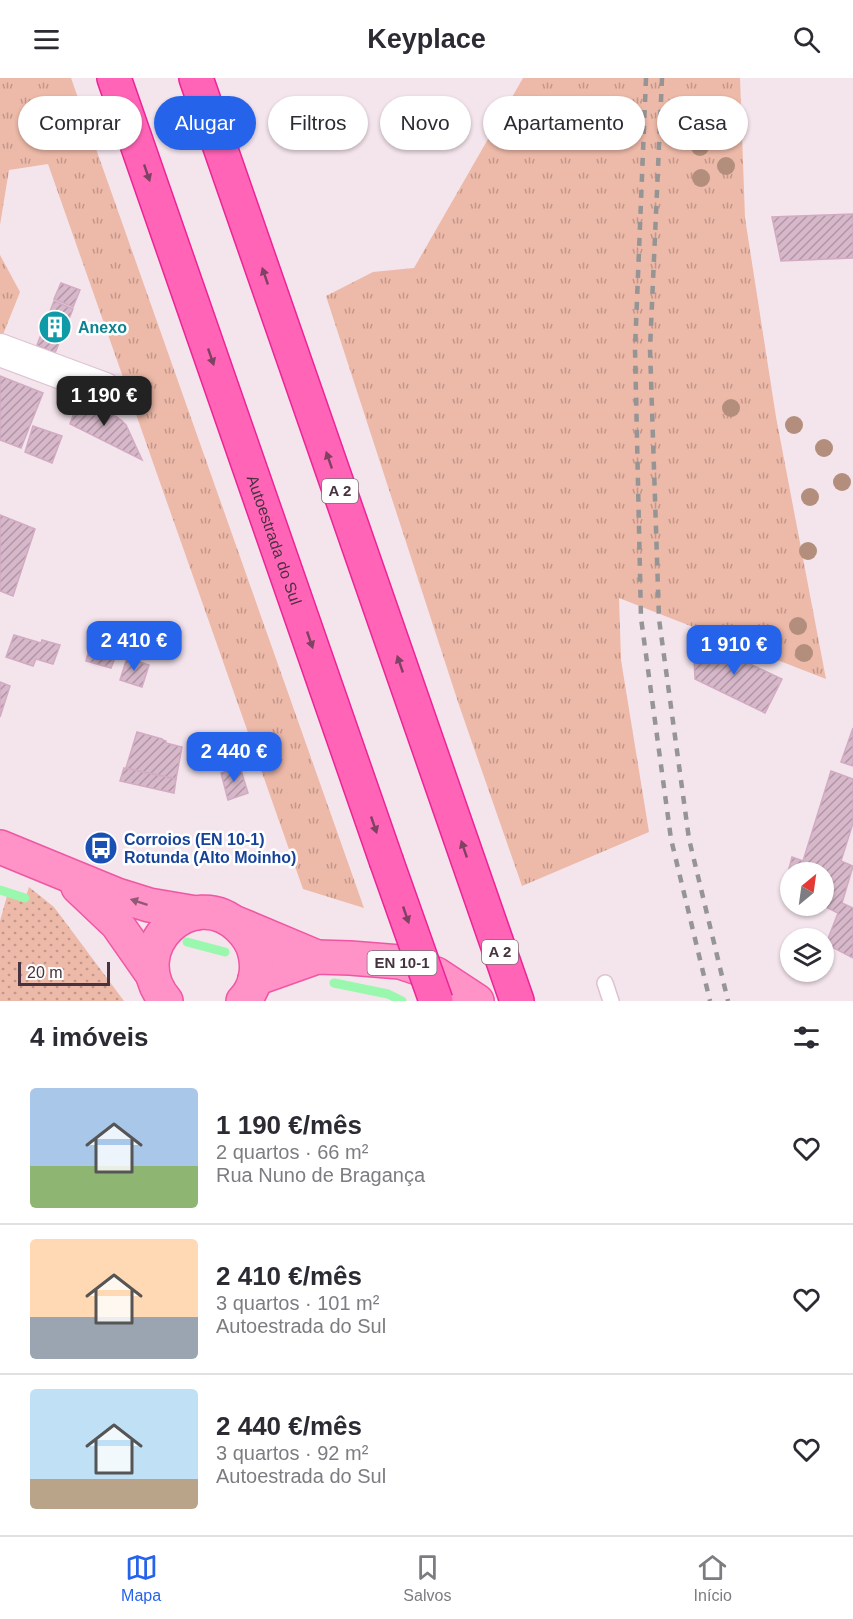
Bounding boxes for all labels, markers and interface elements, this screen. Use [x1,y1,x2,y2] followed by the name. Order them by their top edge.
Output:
[30,23,63,56] icon: menu
[790,23,823,56] icon: search
[367,24,486,54] text: Keyplace
[18,96,142,150] chip: Comprar
[154,96,256,150] chip: Alugar
[268,96,368,150] chip: Filtros
[380,96,471,150] chip: Novo
[483,96,645,150] chip: Apartamento
[657,96,748,150] chip: Casa
[143,164,152,182] one-way arrow
[260,267,270,285] one-way arrow
[37,309,73,345] building icon: Anexo
[78,319,127,336] place label: Anexo
[207,348,217,366] one-way arrow
[49,376,159,427] pin: 1 190 €
[71,384,137,406] text: 1 190 €
[324,451,334,469] one-way arrow
[244,473,305,607] street label: Autoestrada do Sul
[322,479,358,503] road number: A 2
[79,621,189,672] pin: 2 410 €
[679,625,789,676] pin: 1 910 €
[101,629,167,651] text: 2 410 €
[305,631,315,649] one-way arrow
[701,633,767,655] text: 1 910 €
[395,655,405,673] one-way arrow
[179,732,289,783] pin: 2 440 €
[201,740,267,762] text: 2 440 €
[369,816,379,834] one-way arrow
[83,830,119,866] bus stop icon: Corroios (EN 10-1) Rotunda (Alto Moinho)
[124,831,296,866] place label: Corroios (EN 10-1) Rotunda (Alto Moinho)
[459,839,469,857] one-way arrow
[780,862,834,916] north arrow
[780,862,834,982] map controls
[130,896,148,906] one-way arrow
[401,907,411,925] one-way arrow
[780,928,834,982] button: layers
[482,940,518,964] road number: A 2
[368,951,436,975] road number: EN 10-1
[18,959,110,986] scale bar
[27,964,63,981] text: 20 m
[790,1021,823,1054] icon: filters
[30,1022,149,1052] text: 4 imóveis
[216,1110,362,1140] text: 1 190 €/mês
[78,1112,150,1184] icon: home
[790,1132,823,1165] icon: heart
[216,1141,368,1163] text: 2 quartos · 66 m²
[216,1164,425,1186] text: Rua Nuno de Bragança
[216,1261,362,1291] text: 2 410 €/mês
[78,1263,150,1335] icon: home
[790,1283,823,1316] icon: heart
[216,1292,379,1314] text: 3 quartos · 101 m²
[216,1315,386,1337] text: Autoestrada do Sul
[216,1411,362,1441] text: 2 440 €/mês
[78,1413,150,1485] icon: home
[790,1433,823,1466] icon: heart
[216,1442,368,1464] text: 3 quartos · 92 m²
[216,1465,386,1487] text: Autoestrada do Sul
[121,1551,161,1605] tab: Mapa
[403,1551,451,1605] tab: Salvos
[694,1551,732,1605] tab: Início

